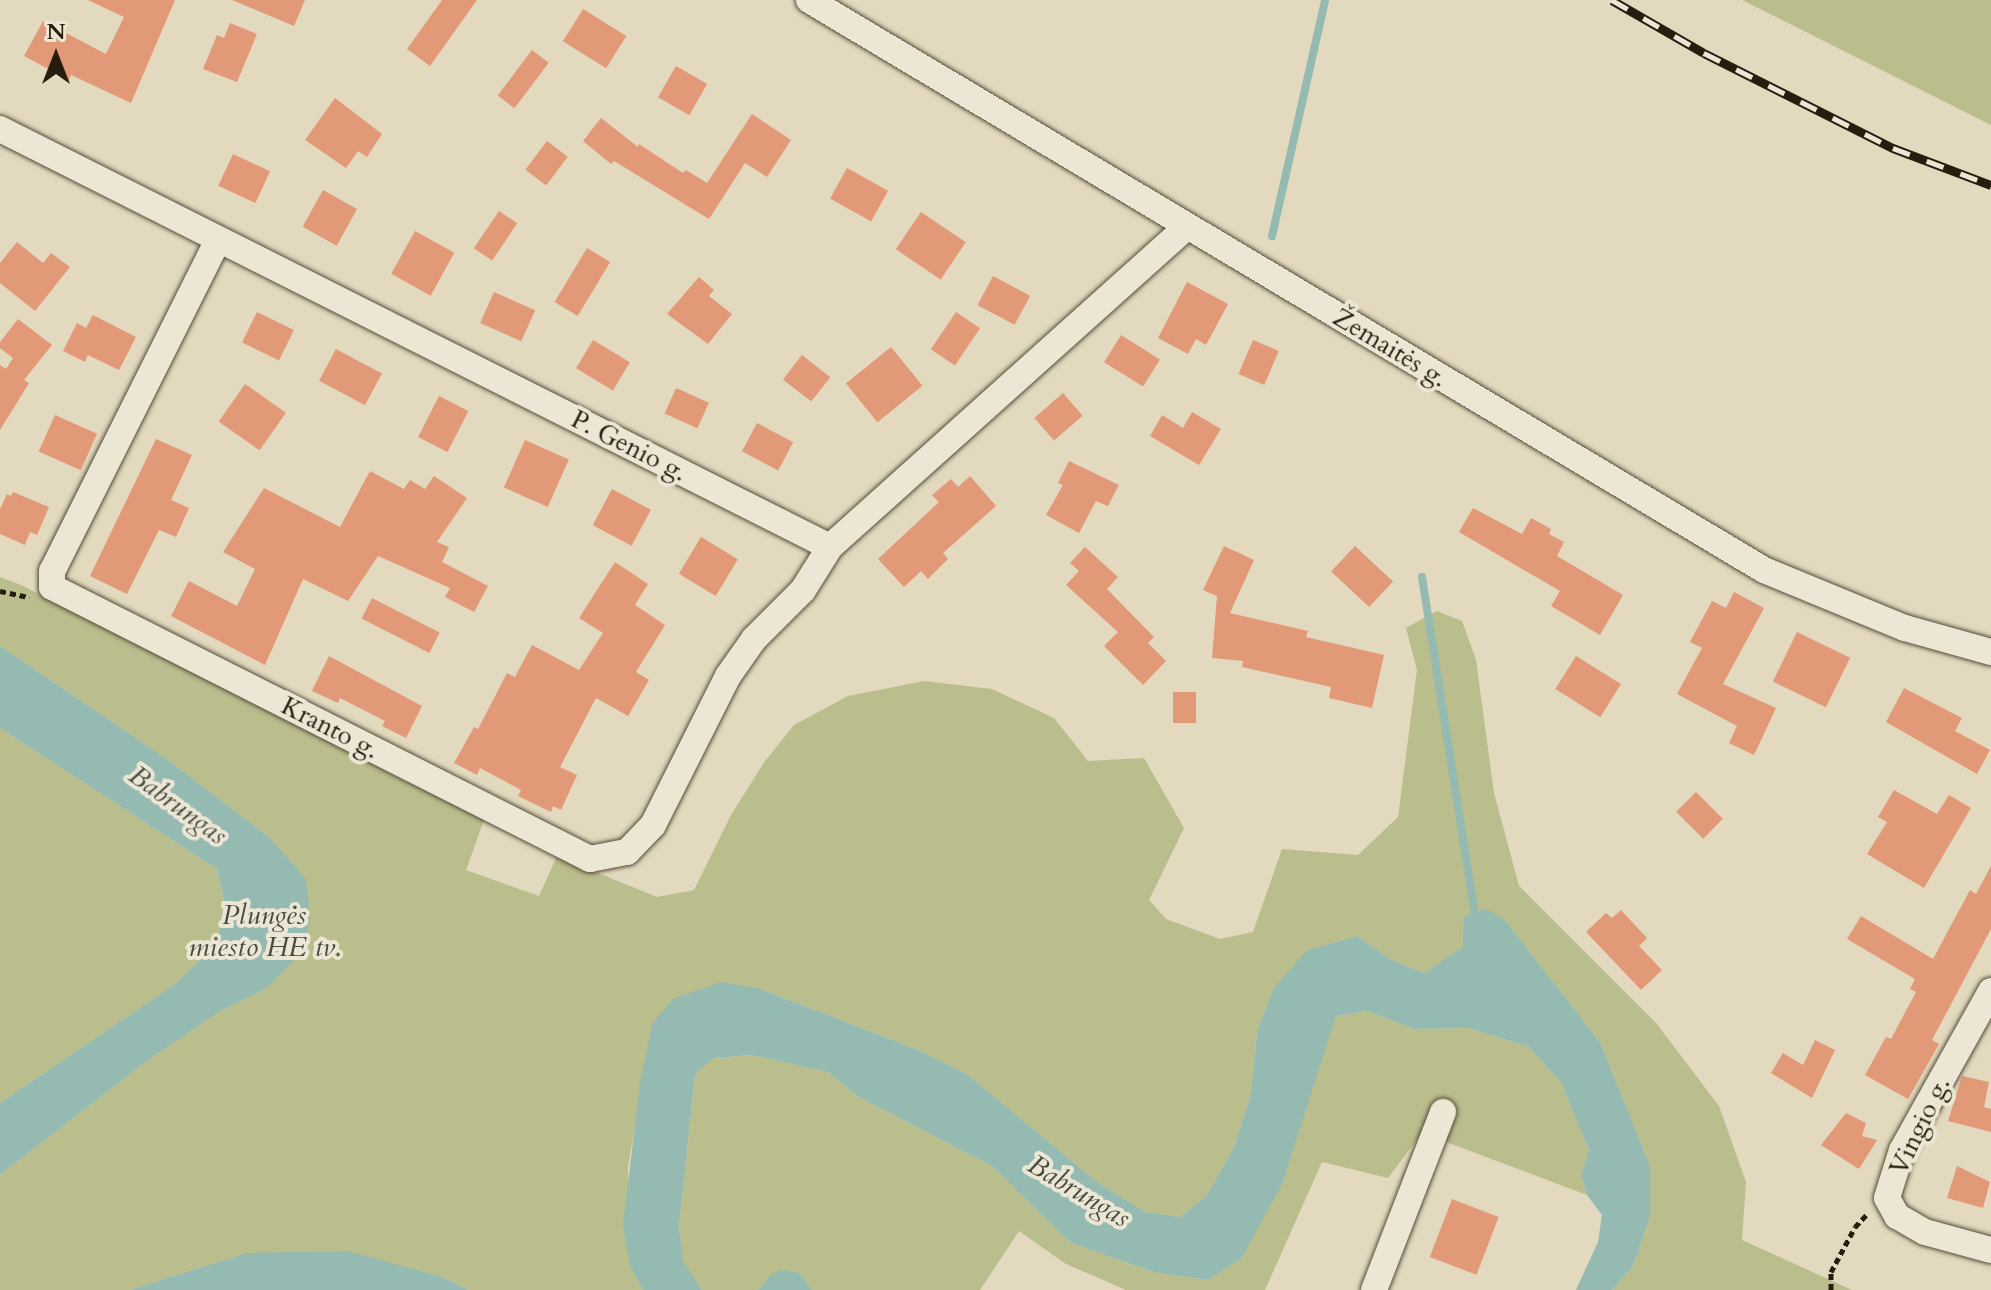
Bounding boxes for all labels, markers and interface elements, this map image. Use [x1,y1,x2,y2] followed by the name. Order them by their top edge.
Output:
[16,16,96,96] north arrow
[46,17,66,47] text: N
[1327,302,1453,394] street label: Žemaitės g.
[566,404,692,488] street label: P. Genio g.
[276,690,384,766] street label: Kranto g.
[122,758,234,852] water label: Babrungas
[188,898,340,964] water label: Plungės miesto HE tv.
[1883,1072,1957,1180] street label: Vingio g.
[1022,1147,1136,1235] water label: Babrungas

